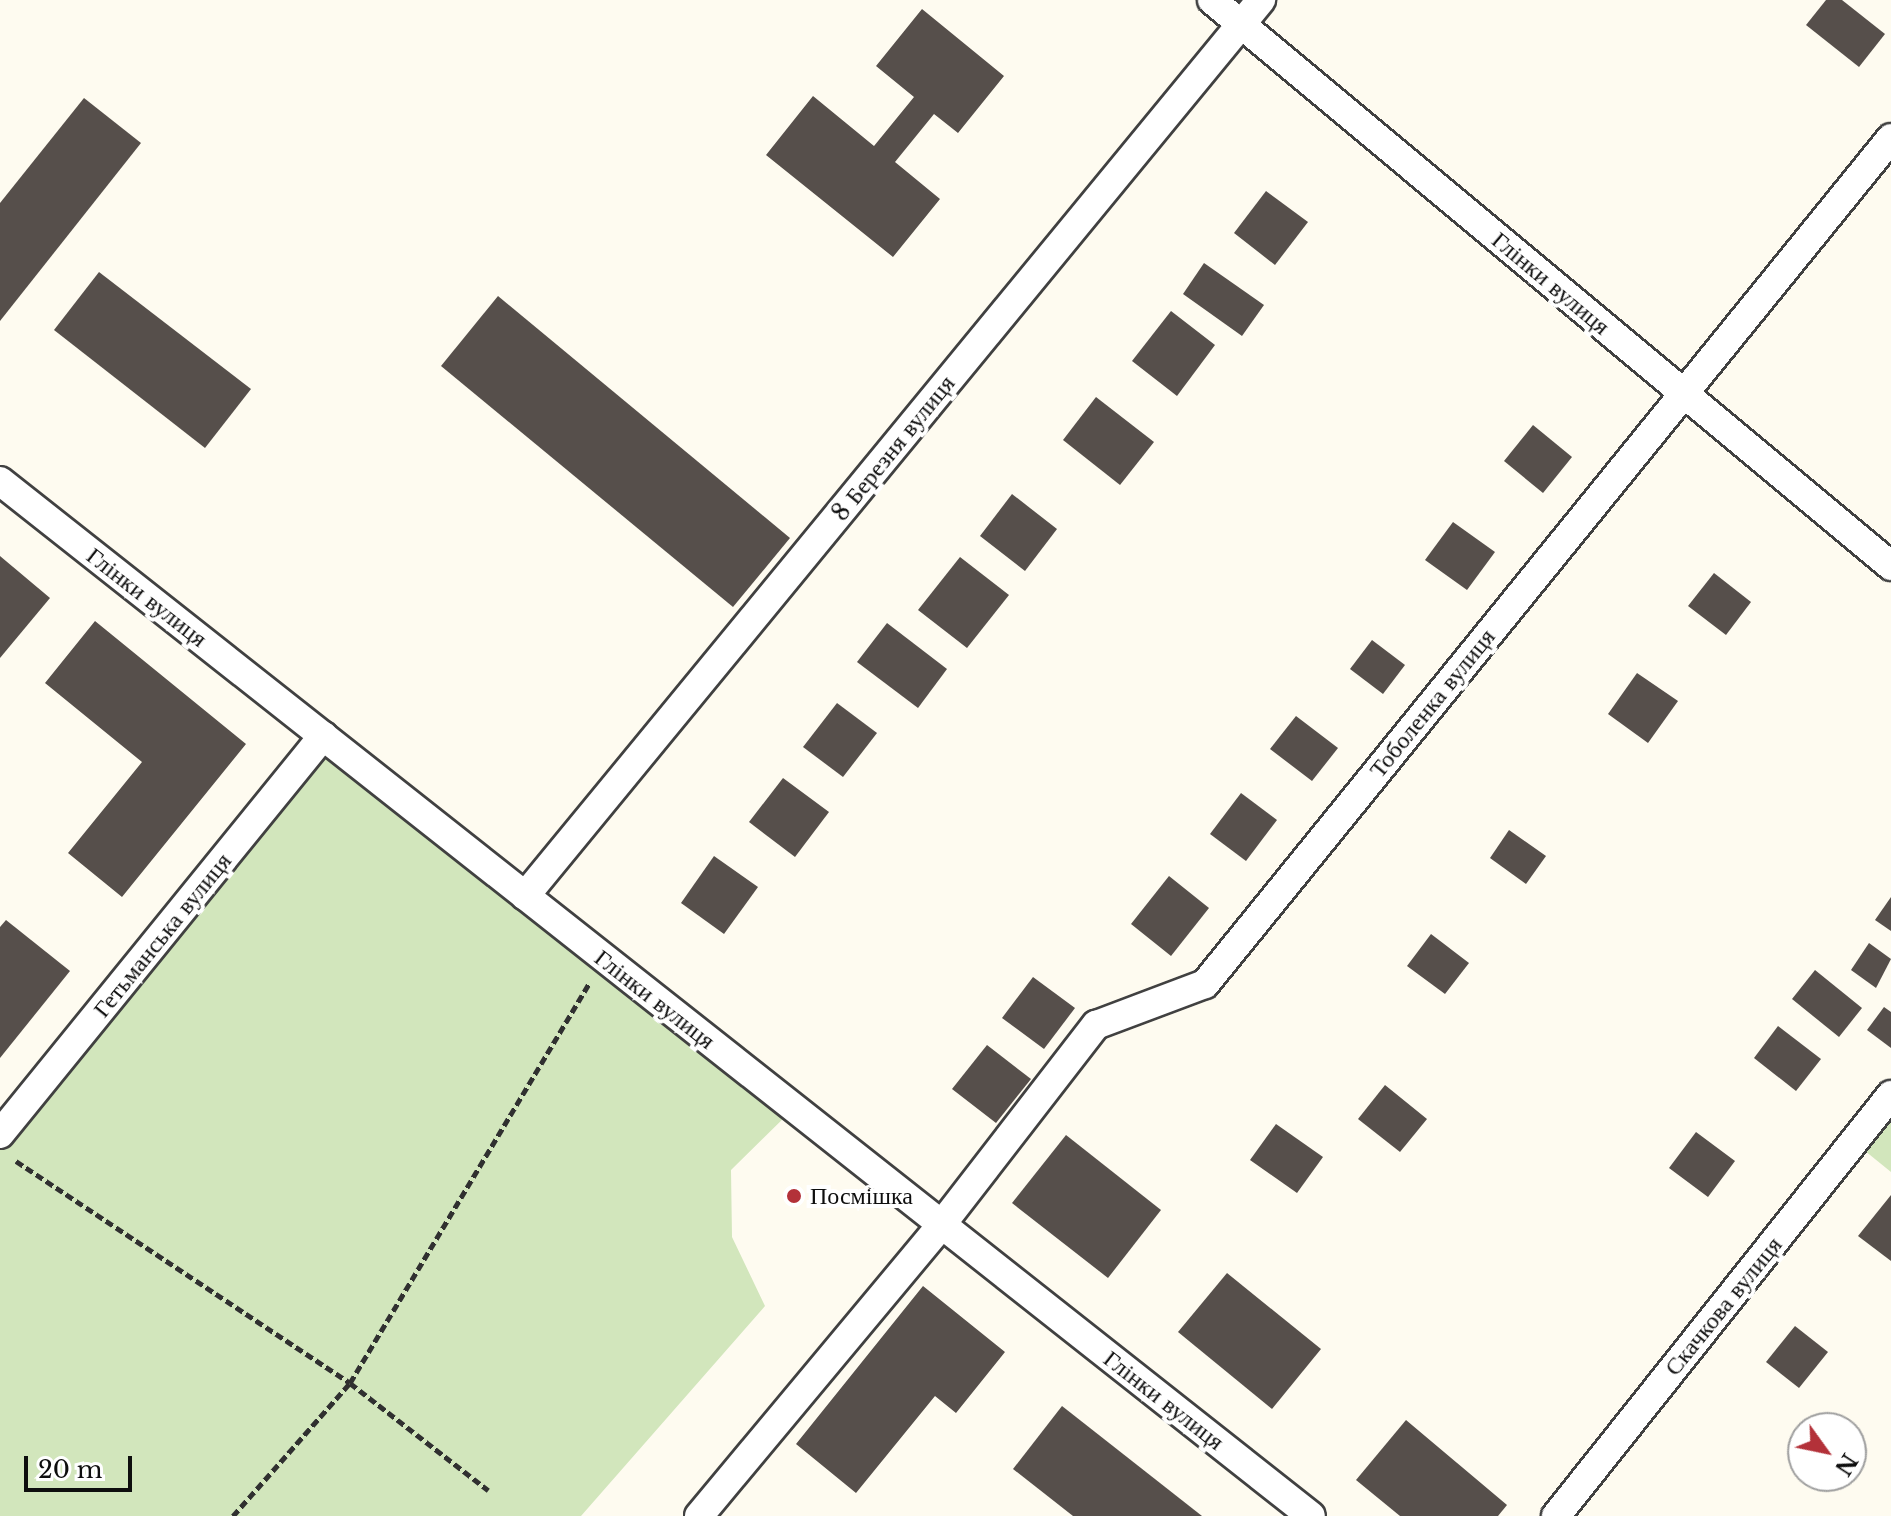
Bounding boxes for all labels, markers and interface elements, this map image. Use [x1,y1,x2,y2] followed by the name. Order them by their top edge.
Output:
[1486,225,1616,341] street label: Глінки вулиця
[825,369,961,527] street label: 8 Березня вулиця
[81,541,213,653] street label: Глінки вулиця
[1363,623,1501,783] street label: Тоболенка вулиця
[87,847,237,1023] street label: Гетьманська вулиця
[589,943,721,1055] street label: Глінки вулиця
[810,1182,913,1210] place label: Посмішка
[785,1187,803,1205] marker: Посмішка
[1658,1231,1788,1381] street label: Скачкова вулиця
[1098,1344,1230,1456] street label: Глінки вулиця
[1787,1412,1867,1492] north arrow
[28,1440,136,1490] scale bar
[1829,1448,1863,1480] text: N
[38,1455,103,1484] text: 20 m

